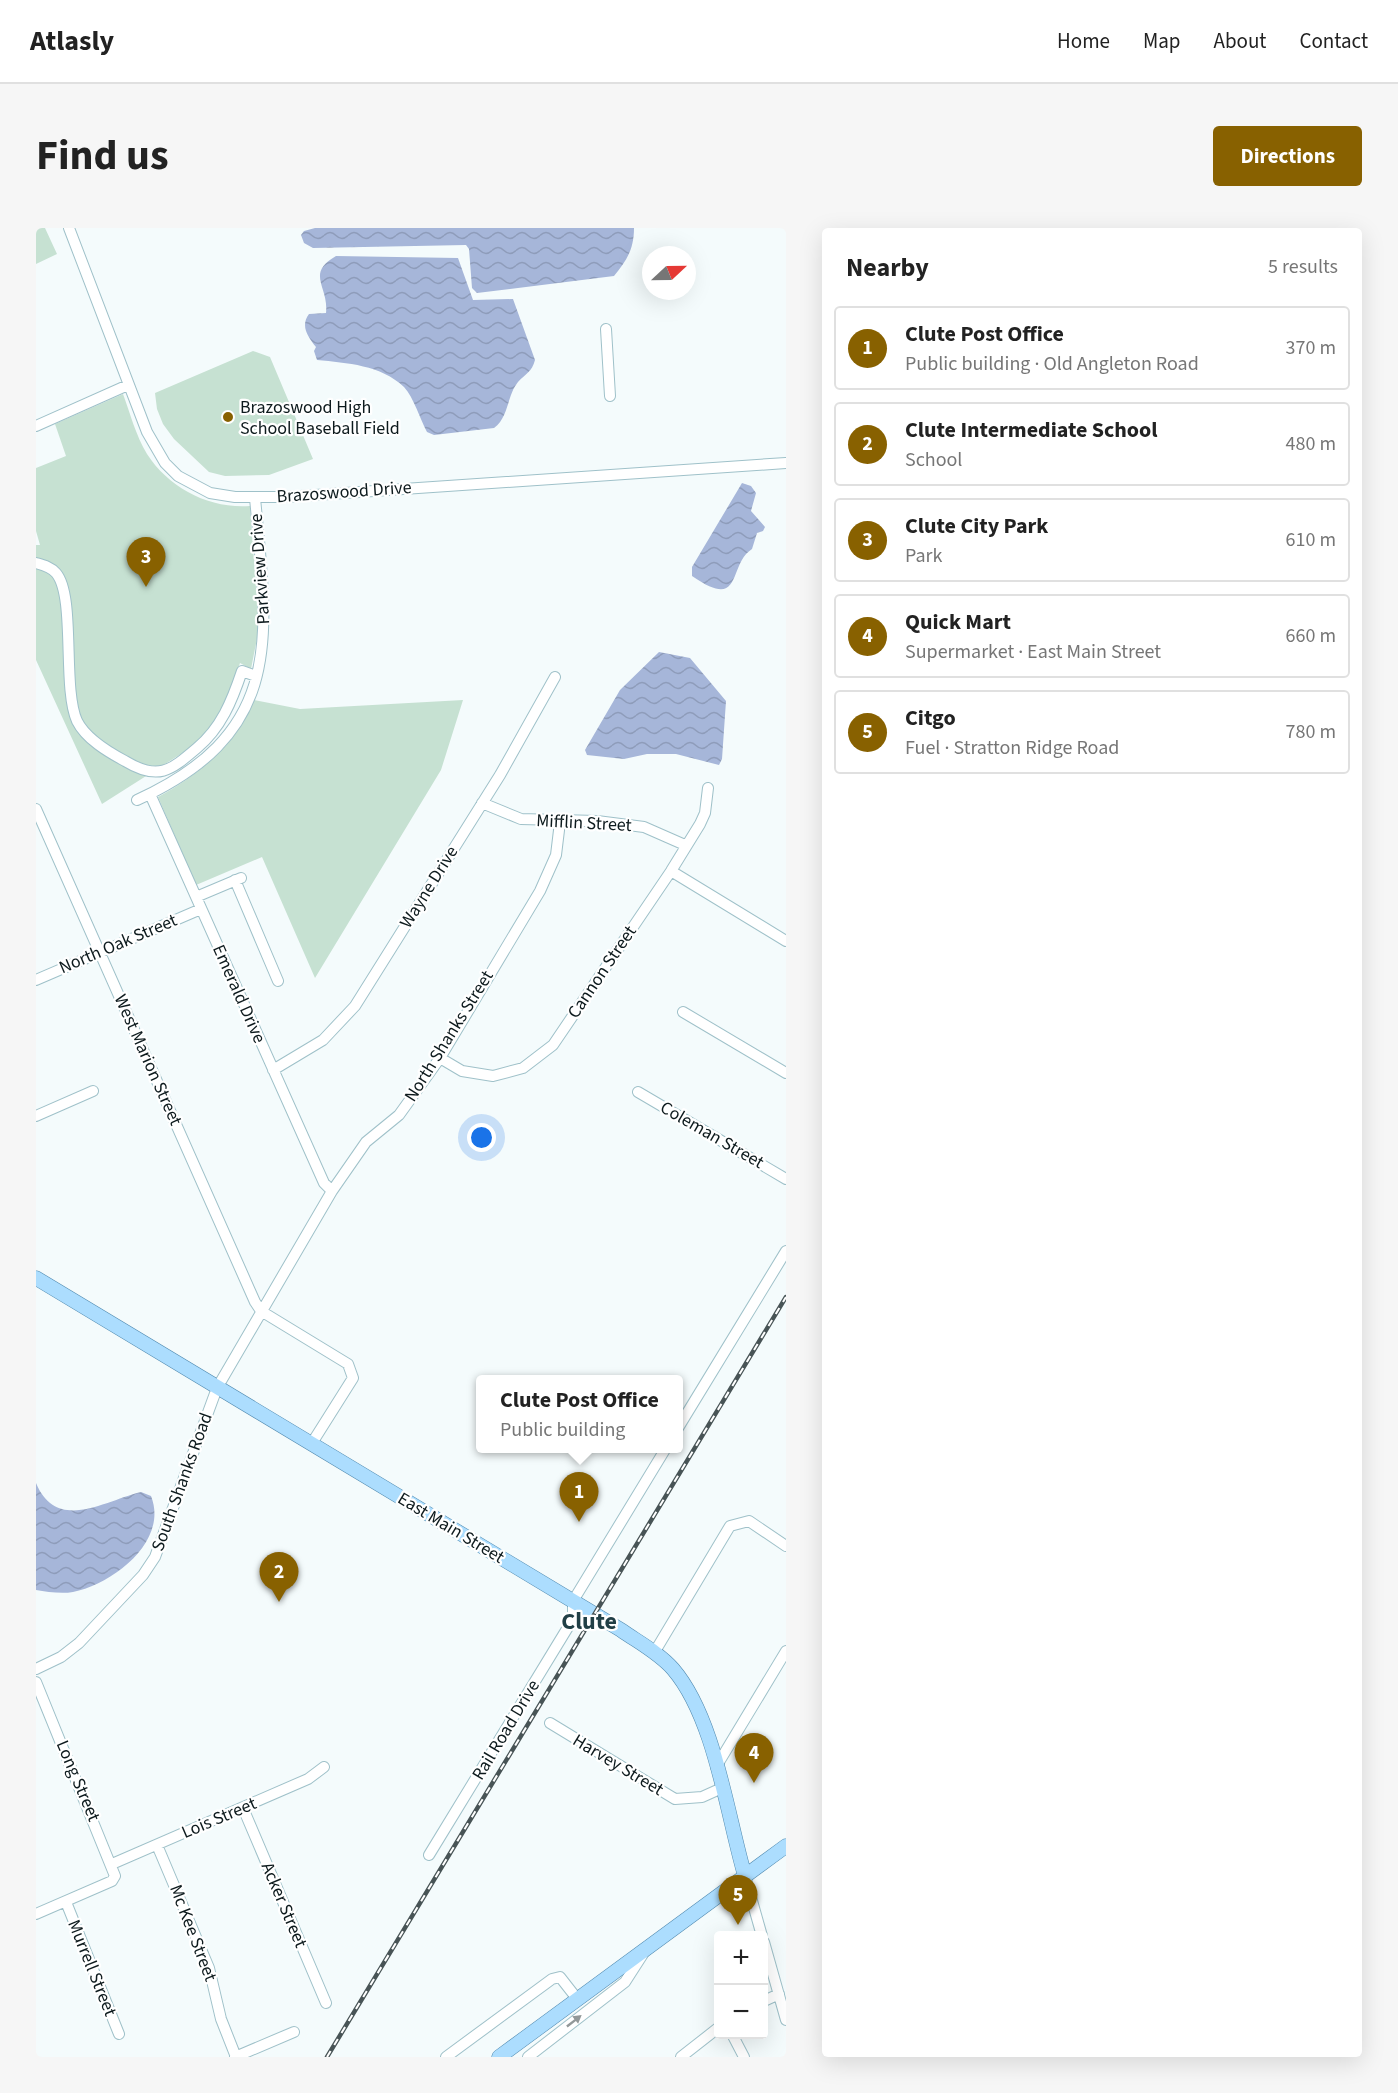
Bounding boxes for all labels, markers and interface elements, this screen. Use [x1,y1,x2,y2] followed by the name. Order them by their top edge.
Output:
[30,21,114,61] text: Atlasly
[1057,26,1110,56] text: Home
[1143,26,1181,56] text: Map
[1214,26,1266,56] text: About
[1299,26,1368,56] text: Contact
[36,126,169,186] text: Find us
[1213,126,1362,186] button: Directions
[642,246,696,300] north arrow
[846,249,929,286] text: Nearby
[1268,253,1338,281] text: 5 results
[905,318,1064,350] text: Clute Post Office
[862,334,873,362] text: 1
[1286,334,1336,362] text: 370 m
[905,350,1199,378] text: Public building · Old Angleton Road
[240,395,400,441] place label: Brazoswood High School Baseball Field
[221,410,235,424] marker: Brazoswood High School Baseball Field
[905,414,1158,446] text: Clute Intermediate School
[862,430,873,458] text: 2
[1286,430,1336,458] text: 480 m
[905,446,962,474] text: School
[276,475,412,509] street label: Brazoswood Drive
[905,510,1048,542] text: Clute City Park
[244,513,276,625] street label: Parkview Drive
[862,526,873,554] text: 3
[1286,526,1336,554] text: 610 m
[126,538,166,587] pin: 3
[905,542,942,570] text: Park
[905,606,1011,638] text: Quick Mart
[862,622,873,650] text: 4
[1286,622,1336,650] text: 660 m
[905,638,1161,666] text: Supermarket · East Main Street
[905,702,956,734] text: Citgo
[862,718,873,746] text: 5
[1286,718,1336,746] text: 780 m
[905,734,1119,762] text: Fuel · Stratton Ridge Road
[536,808,632,838] street label: Mifflin Street
[394,841,464,933] street label: Wayne Drive
[55,908,181,980] street label: North Oak Street
[562,921,642,1023] street label: Cannon Street
[206,941,272,1047] street label: Emerald Drive
[398,966,500,1106] street label: North Shanks Street
[108,990,188,1130] street label: West Marion Street
[655,1095,769,1175] street label: Coleman Street
[467,1123,496,1152] your location
[476,1375,683,1453] popup
[500,1384,659,1416] text: Clute Post Office
[145,1409,219,1555] street label: South Shanks Road
[500,1416,625,1444] text: Public building
[560,1472,598,1522] pin: 1
[393,1486,509,1570] street label: East Main Street
[260,1552,298,1602] pin: 2
[561,1604,617,1639] district label: Clute
[466,1675,546,1785] street label: Rail Road Drive
[568,1728,668,1802] street label: Harvey Street
[734,1734,774,1783] pin: 4
[50,1737,106,1825] street label: Long Street
[178,1791,260,1845] street label: Lois Street
[255,1858,313,1952] street label: Acker Street
[718,1876,758,1925] pin: 5
[163,1881,223,1985] street label: Mc Kee Street
[61,1916,123,2020] street label: Murrell Street
[714,1931,768,2039] map controls
[714,1931,768,1985] button: +
[714,1985,768,2039] button: −
[566,2015,582,2028] one-way arrow

